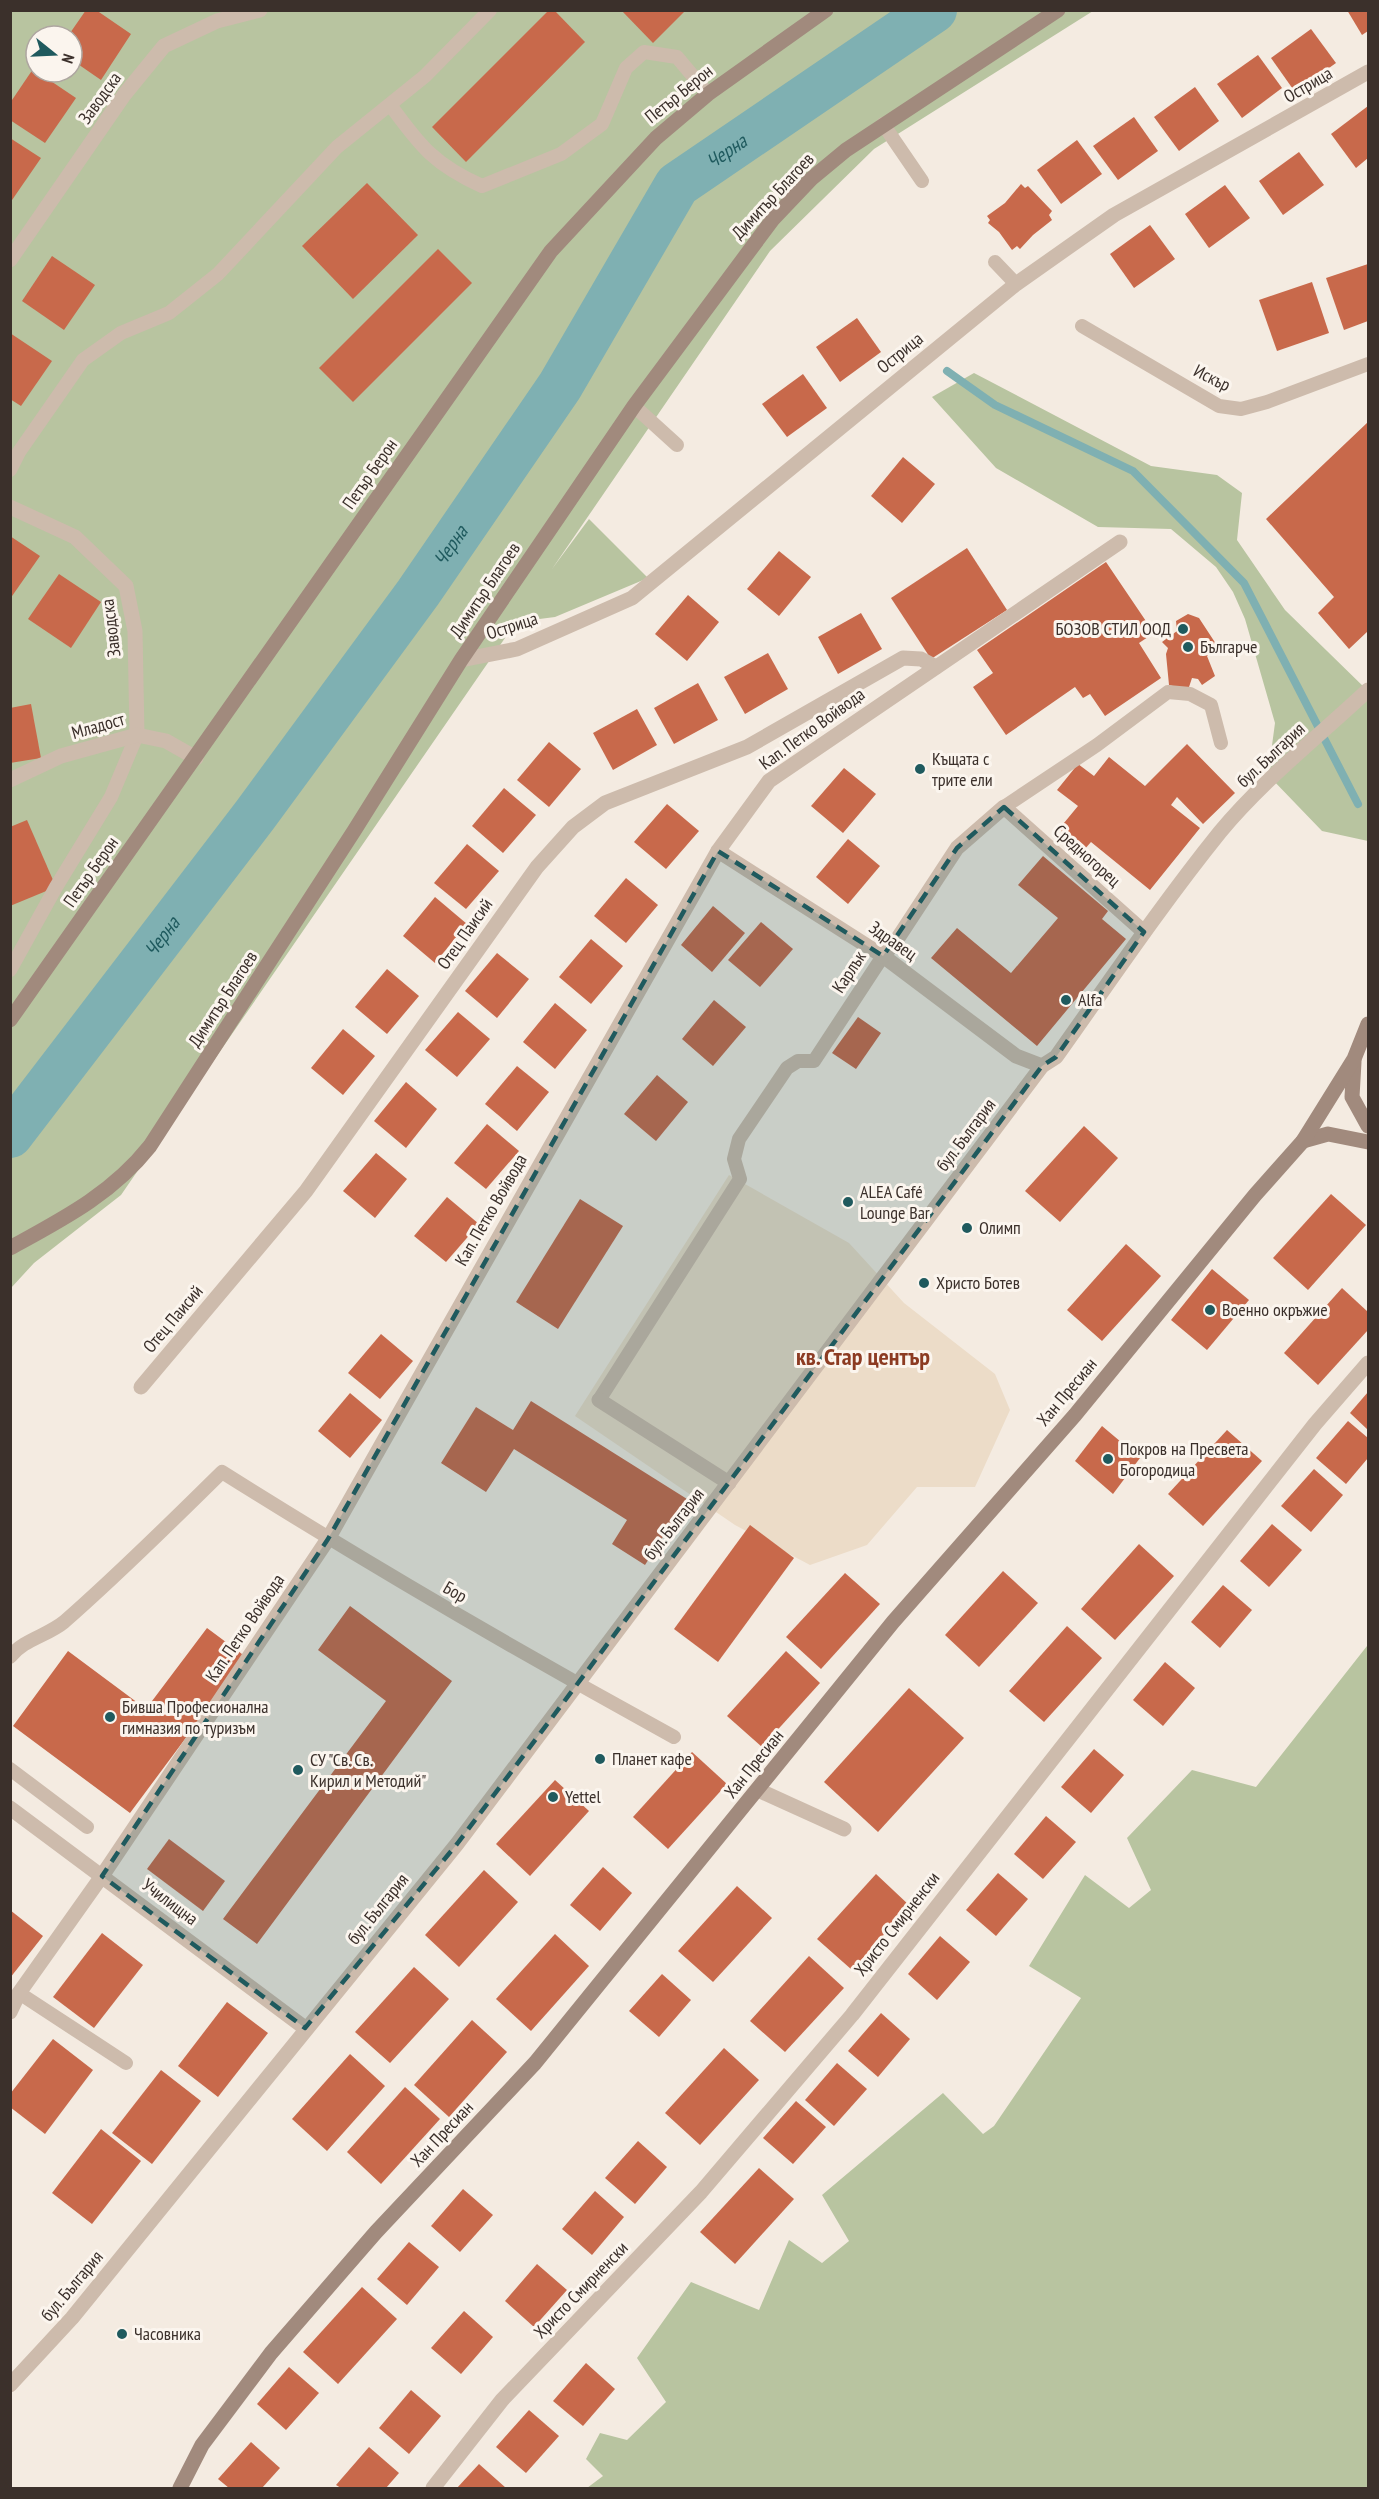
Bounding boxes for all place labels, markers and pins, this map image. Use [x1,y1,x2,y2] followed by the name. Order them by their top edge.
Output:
[1056,617,1171,640] place label: БОЗОВ СТИЛ ООД
[1176,622,1190,636] marker: БОЗОВ СТИЛ ООД
[1200,635,1257,658] place label: Българче
[1181,640,1195,654] marker: Българче
[932,747,993,791] place label: Къщата с трите ели
[913,762,927,776] marker: Къщата с трите ели
[1078,988,1103,1011] place label: Alfa
[1059,993,1073,1007] marker: Alfa
[860,1180,930,1224] place label: ALEA Café Lounge Bar
[841,1195,855,1209] marker: ALEA Café Lounge Bar
[979,1216,1021,1239] place label: Олимп
[960,1221,974,1235] marker: Олимп
[936,1271,1020,1294] place label: Христо Ботев
[917,1276,931,1290] marker: Христо Ботев
[1222,1298,1328,1321] place label: Военно окръжие
[1203,1303,1217,1317] marker: Военно окръжие
[1120,1437,1248,1481] place label: Покров на Пресвета Богородица
[1101,1452,1115,1466] marker: Покров на Пресвета Богородица
[122,1695,269,1739] place label: Бивша Професионална гимназия по туризъм
[103,1710,117,1724] marker: Бивша Професионална гимназия по туризъм
[612,1747,692,1770] place label: Планет кафе
[310,1748,426,1792] place label: СУ "Св. Св. Кирил и Методий"
[593,1752,607,1766] marker: Планет кафе
[291,1763,305,1777] marker: СУ "Св. Св. Кирил и Методий"
[565,1785,602,1808] place label: Yettel
[546,1790,560,1804] marker: Yettel
[134,2322,201,2345] place label: Часовника
[115,2327,129,2341] marker: Часовника

